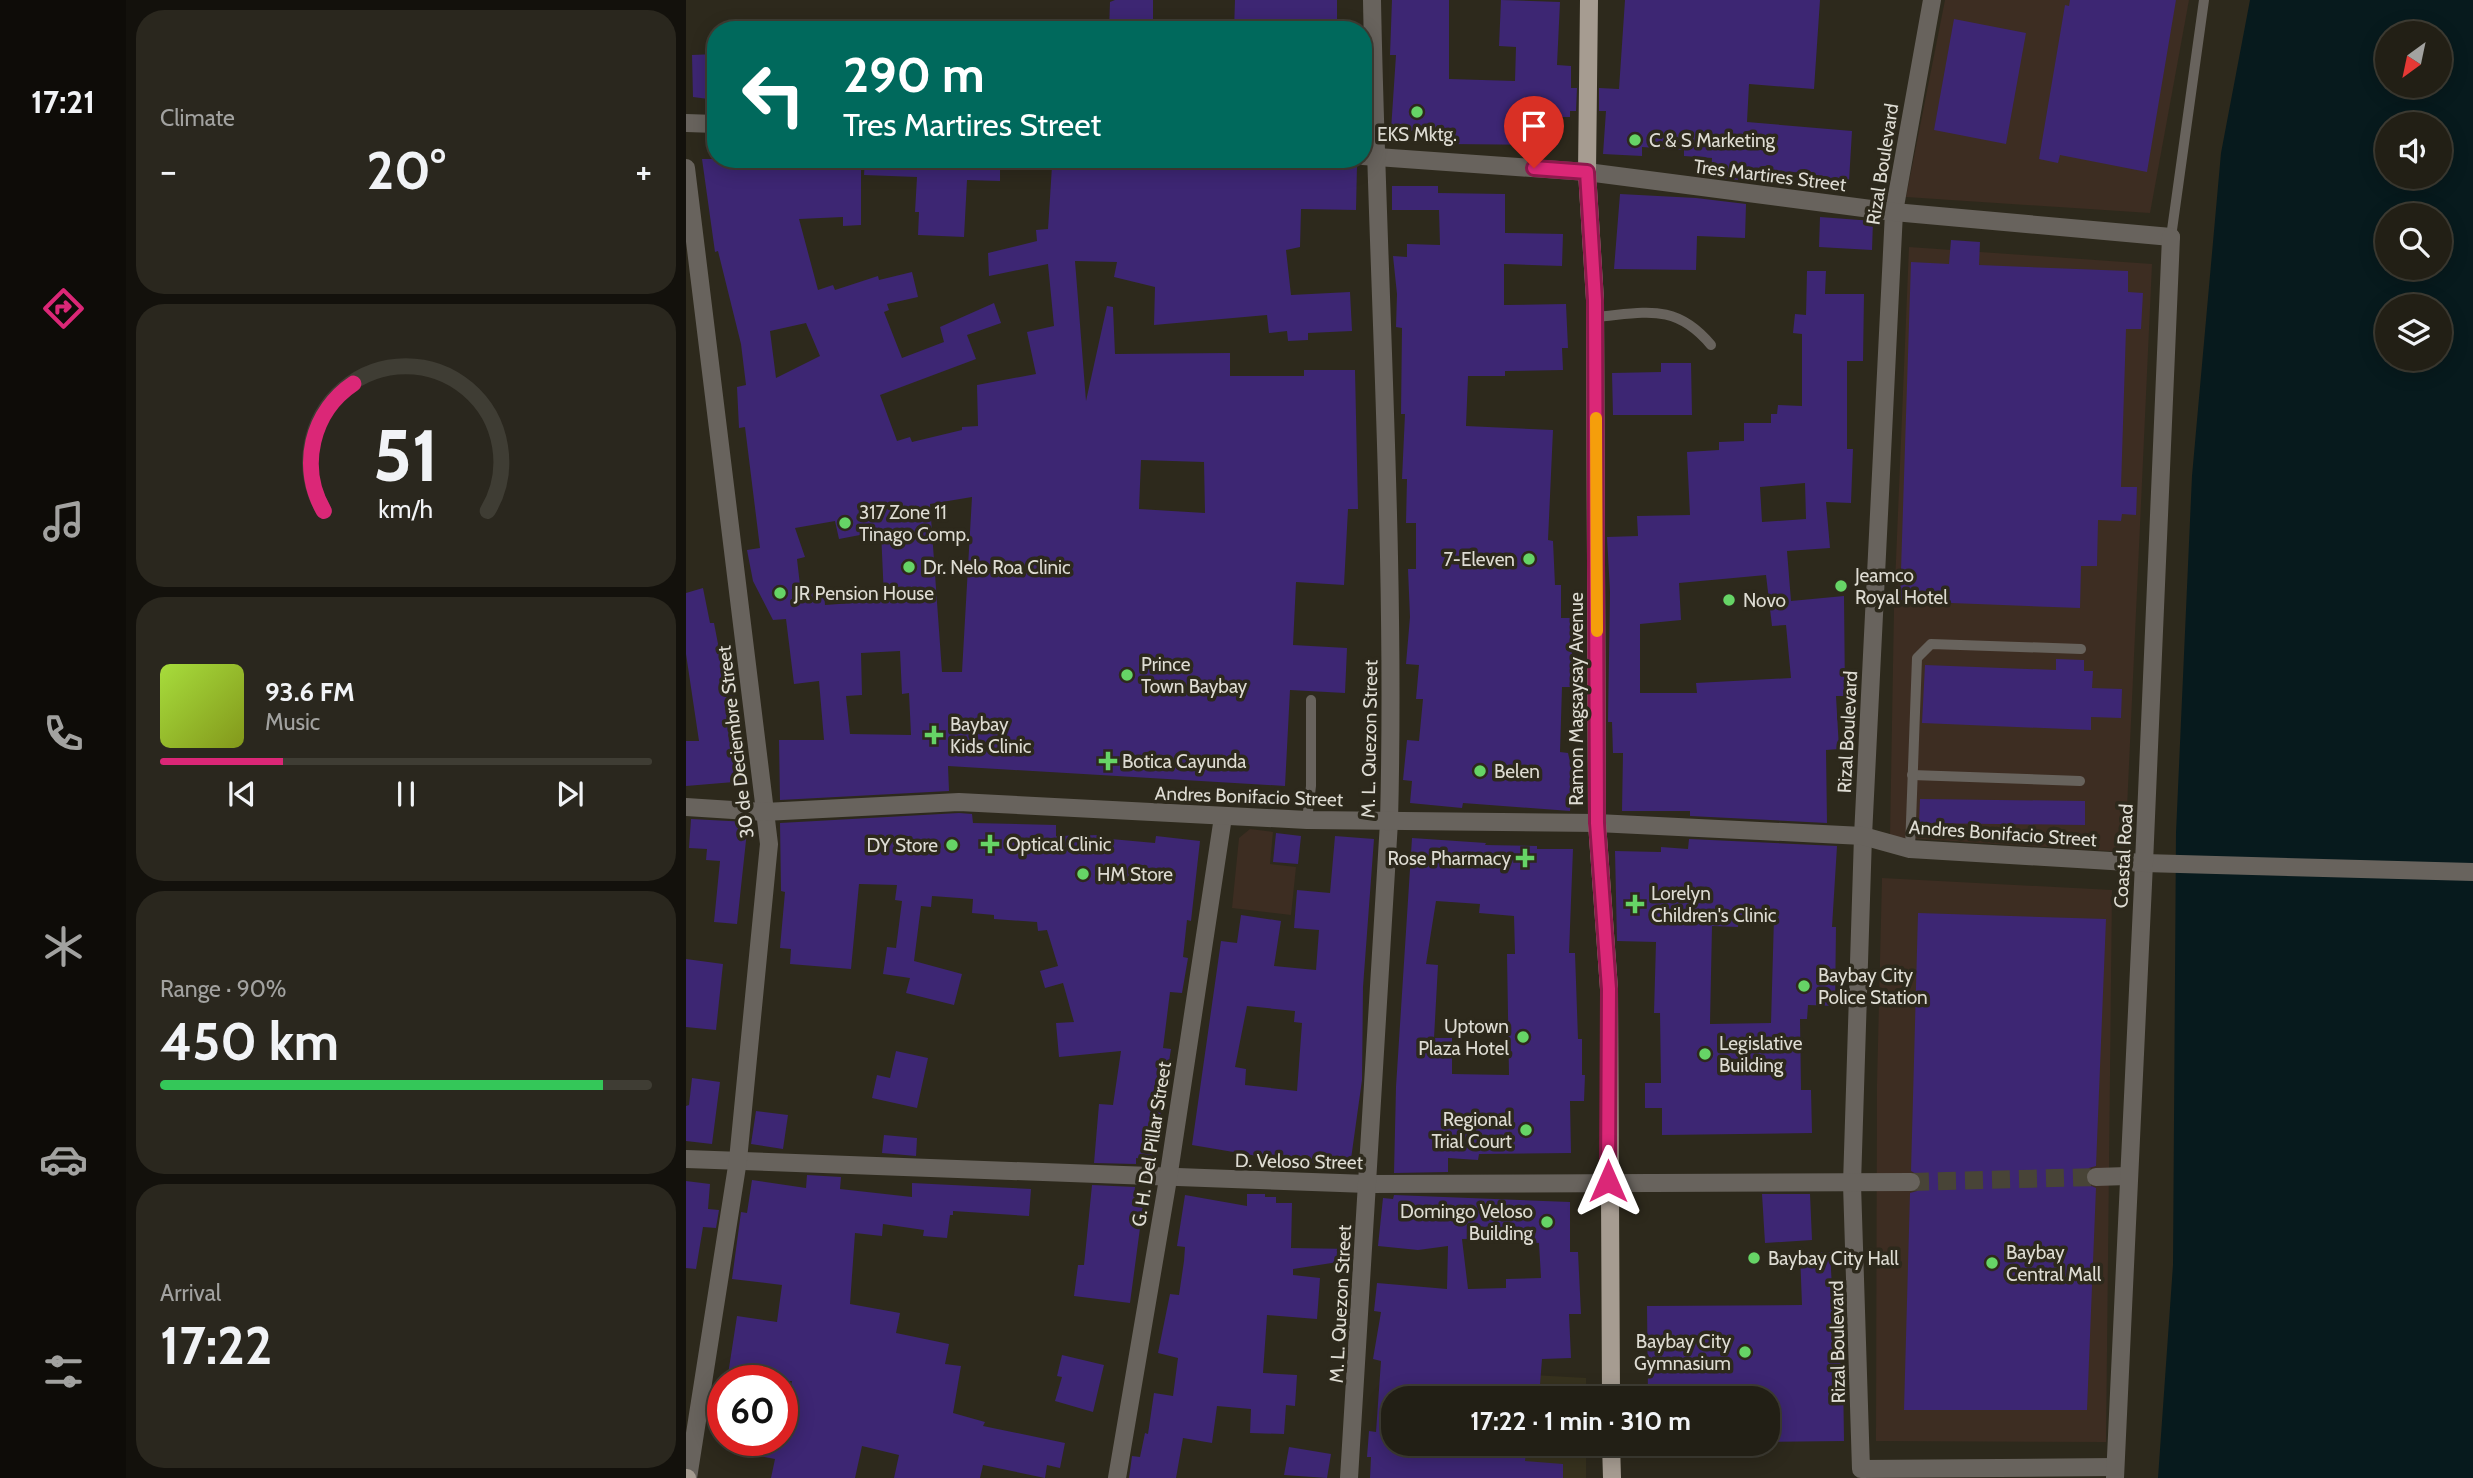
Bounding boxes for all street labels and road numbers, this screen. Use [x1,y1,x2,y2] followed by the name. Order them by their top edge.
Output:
[1862,102,1903,226] street label: Rizal Boulevard
[1692,155,1848,196] street label: Tres Martires Street
[1565,592,1588,806] street label: Ramon Magsaysay Avenue
[712,644,759,840] street label: 30 de Deciembre Street
[1357,659,1382,818] street label: M. L. Quezon Street
[1833,670,1862,794] street label: Rizal Boulevard
[1154,782,1344,811] street label: Andres Bonifacio Street
[2109,803,2138,909] street label: Coastal Road
[1908,815,2098,852] street label: Andres Bonifacio Street
[1127,1059,1176,1228] street label: G. H. Del Pillar Street
[1235,1149,1364,1174] street label: D. Veloso Street
[1325,1224,1356,1384] street label: M. L. Quezon Street
[1825,1280,1850,1404] street label: Rizal Boulevard

